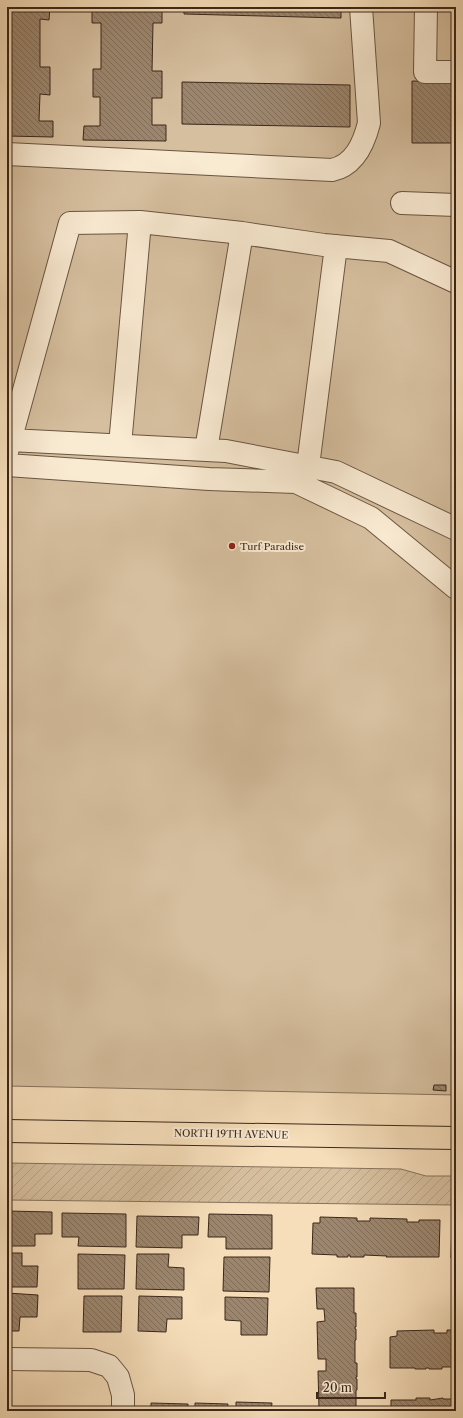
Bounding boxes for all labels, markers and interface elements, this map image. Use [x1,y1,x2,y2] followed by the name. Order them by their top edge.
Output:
[240,540,304,553] place label: Turf Paradise
[227,541,237,551] marker: Turf Paradise
[174,1127,288,1141] street label: NORTH 19TH AVENUE
[317,1374,385,1400] scale bar
[323,1380,352,1395] text: 20 m

